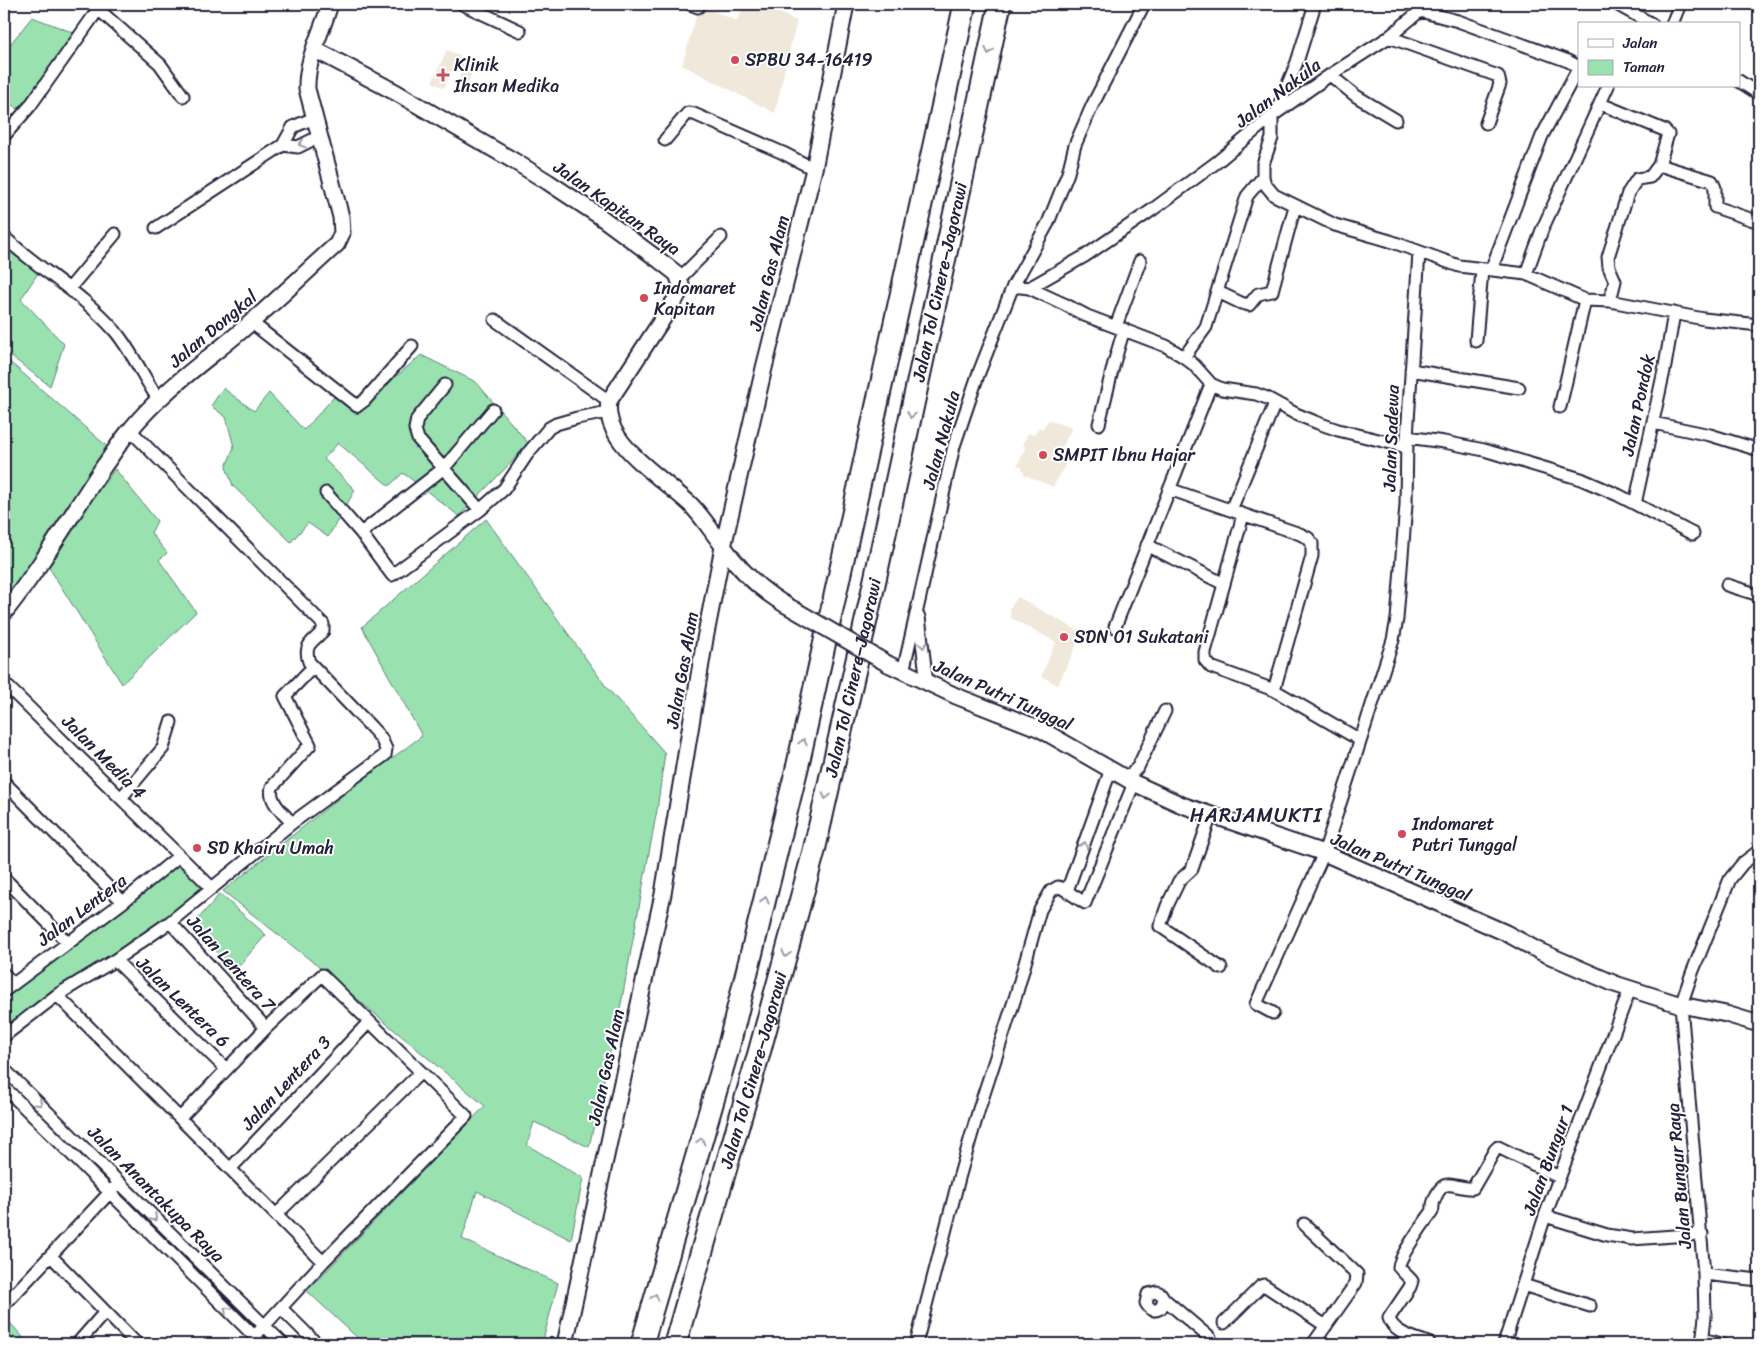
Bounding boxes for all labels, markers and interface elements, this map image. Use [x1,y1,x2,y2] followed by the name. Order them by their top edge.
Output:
[1578,22,1740,88] legend
[1622,30,1657,56] text: Jalan
[745,44,872,76] place label: SPBU 34-16419
[984,47,995,56] one-way arrow
[453,49,559,102] place label: Klinik Ihsan Medika
[1227,49,1329,137] street label: Jalan Nakula
[729,54,741,66] marker: SPBU 34-16419
[1623,54,1665,80] text: Taman
[436,68,450,82] marker: Klinik Ihsan Medika
[298,138,307,148] one-way arrow
[546,151,688,264] street label: Jalan Kapitan Raya
[902,178,977,386] street label: Jalan Tol Cinere–Jagorawi
[739,212,799,335] street label: Jalan Gas Alam
[653,272,736,325] place label: Indomaret Kapitan
[160,281,265,377] street label: Jalan Dongkal
[638,292,650,304] marker: Indomaret Kapitan
[1611,351,1664,460] street label: Jalan Pondok
[1373,383,1409,493] street label: Jalan Sadewa
[912,386,970,494] street label: Jalan Nakula
[906,411,916,420] one-way arrow
[1053,439,1196,471] place label: SMPIT Ibnu Hajar
[1037,449,1049,461] marker: SMPIT Ibnu Hajar
[815,574,891,781] street label: Jalan Tol Cinere–Jagorawi
[656,609,708,732] street label: Jalan Gas Alam
[1074,621,1209,653] place label: SDN 01 Sukatani
[1058,631,1070,643] marker: SDN 01 Sukatani
[917,641,928,649] one-way arrow
[927,650,1079,740] street label: Jalan Putri Tunggal
[53,706,154,807] street label: Jalan Media 4
[797,737,808,746] one-way arrow
[821,792,832,801] one-way arrow
[1190,798,1322,833] district label: HARJAMUKTI
[1411,808,1518,861] place label: Indomaret Putri Tunggal
[1325,823,1477,911] street label: Jalan Putri Tunggal
[1396,828,1408,840] marker: Indomaret Putri Tunggal
[207,832,334,864] place label: SD Khairu Umah
[191,842,203,854] marker: SD Khairu Umah
[1078,842,1088,850] one-way arrow
[29,865,135,955] street label: Jalan Lentera
[759,896,769,904] one-way arrow
[178,906,285,1020] street label: Jalan Lentera 7
[128,948,238,1056] street label: Jalan Lentera 6
[781,949,792,958] one-way arrow
[710,967,797,1173] street label: Jalan Tol Cinere–Jagorawi
[578,1006,634,1129] street label: Jalan Gas Alam
[232,1028,339,1139] street label: Jalan Lentera 3
[33,1097,42,1106] one-way arrow
[1513,1100,1583,1221] street label: Jalan Bungur 1
[1657,1102,1701,1251] street label: Jalan Bungur Raya
[79,1117,233,1271] street label: Jalan Anantakupa Raya
[695,1138,705,1146] one-way arrow
[148,1212,157,1221] one-way arrow
[650,1294,660,1302] one-way arrow
[224,1307,233,1316] one-way arrow

